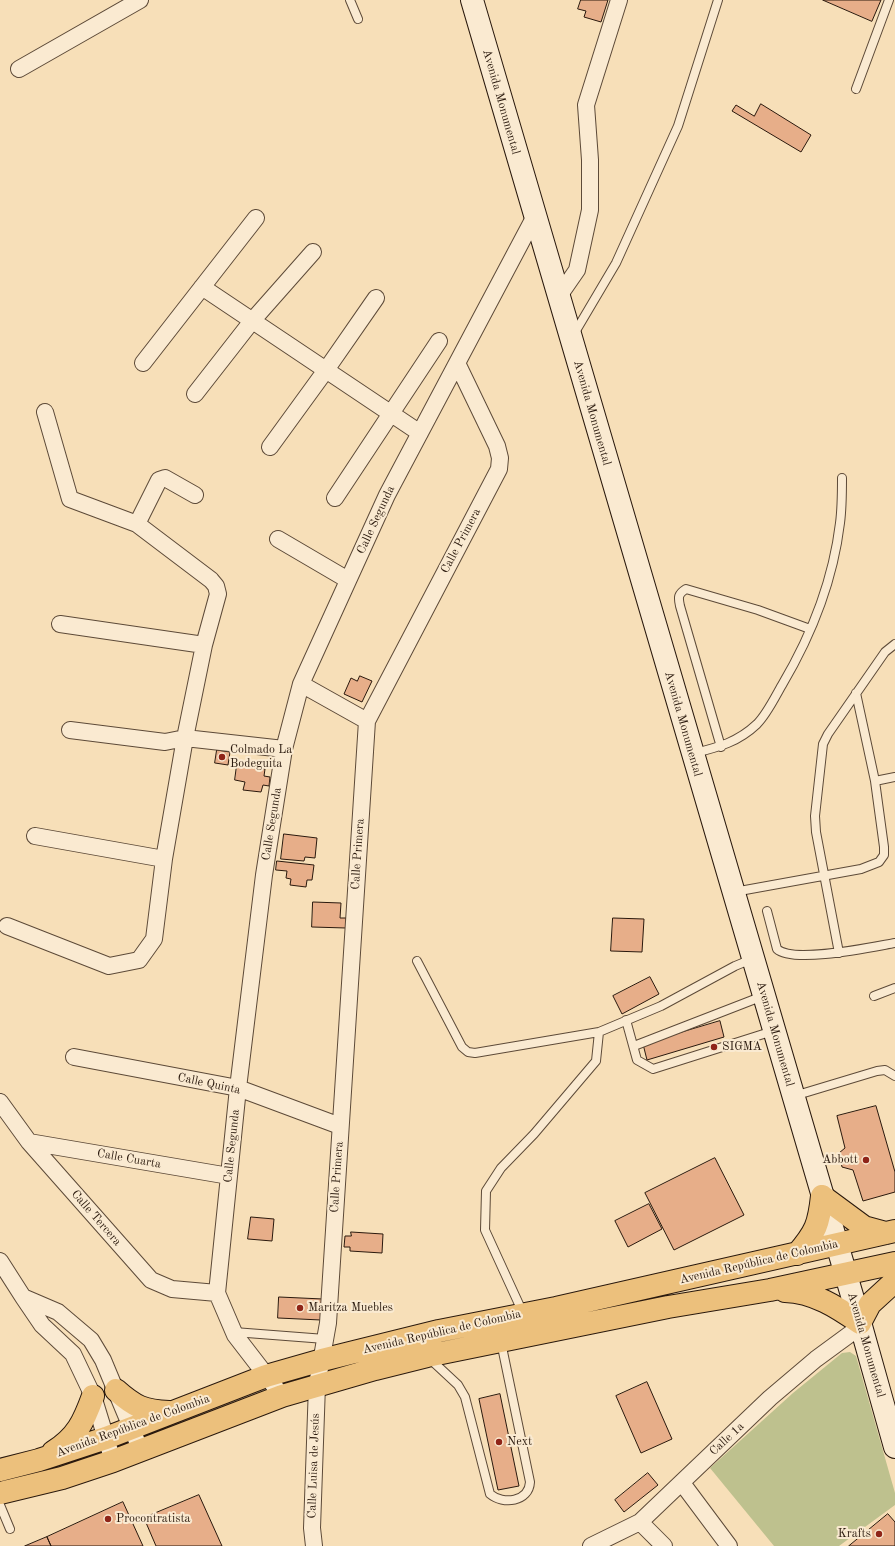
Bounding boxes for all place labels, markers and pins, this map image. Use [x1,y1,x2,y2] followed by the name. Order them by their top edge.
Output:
[230,743,292,771] place label: Colmado La Bodeguita
[217,752,227,762] marker: Colmado La Bodeguita
[722,1040,762,1054] place label: SIGMA
[709,1042,719,1052] marker: SIGMA
[822,1153,858,1167] place label: Abbott
[861,1155,871,1165] marker: Abbott
[308,1301,393,1315] place label: Maritza Muebles
[295,1303,305,1313] marker: Maritza Muebles
[507,1435,532,1449] place label: Next
[494,1437,504,1447] marker: Next
[116,1512,191,1526] place label: Procontratista
[103,1514,113,1524] marker: Procontratista
[838,1527,871,1541] place label: Krafts
[874,1529,884,1539] marker: Krafts

